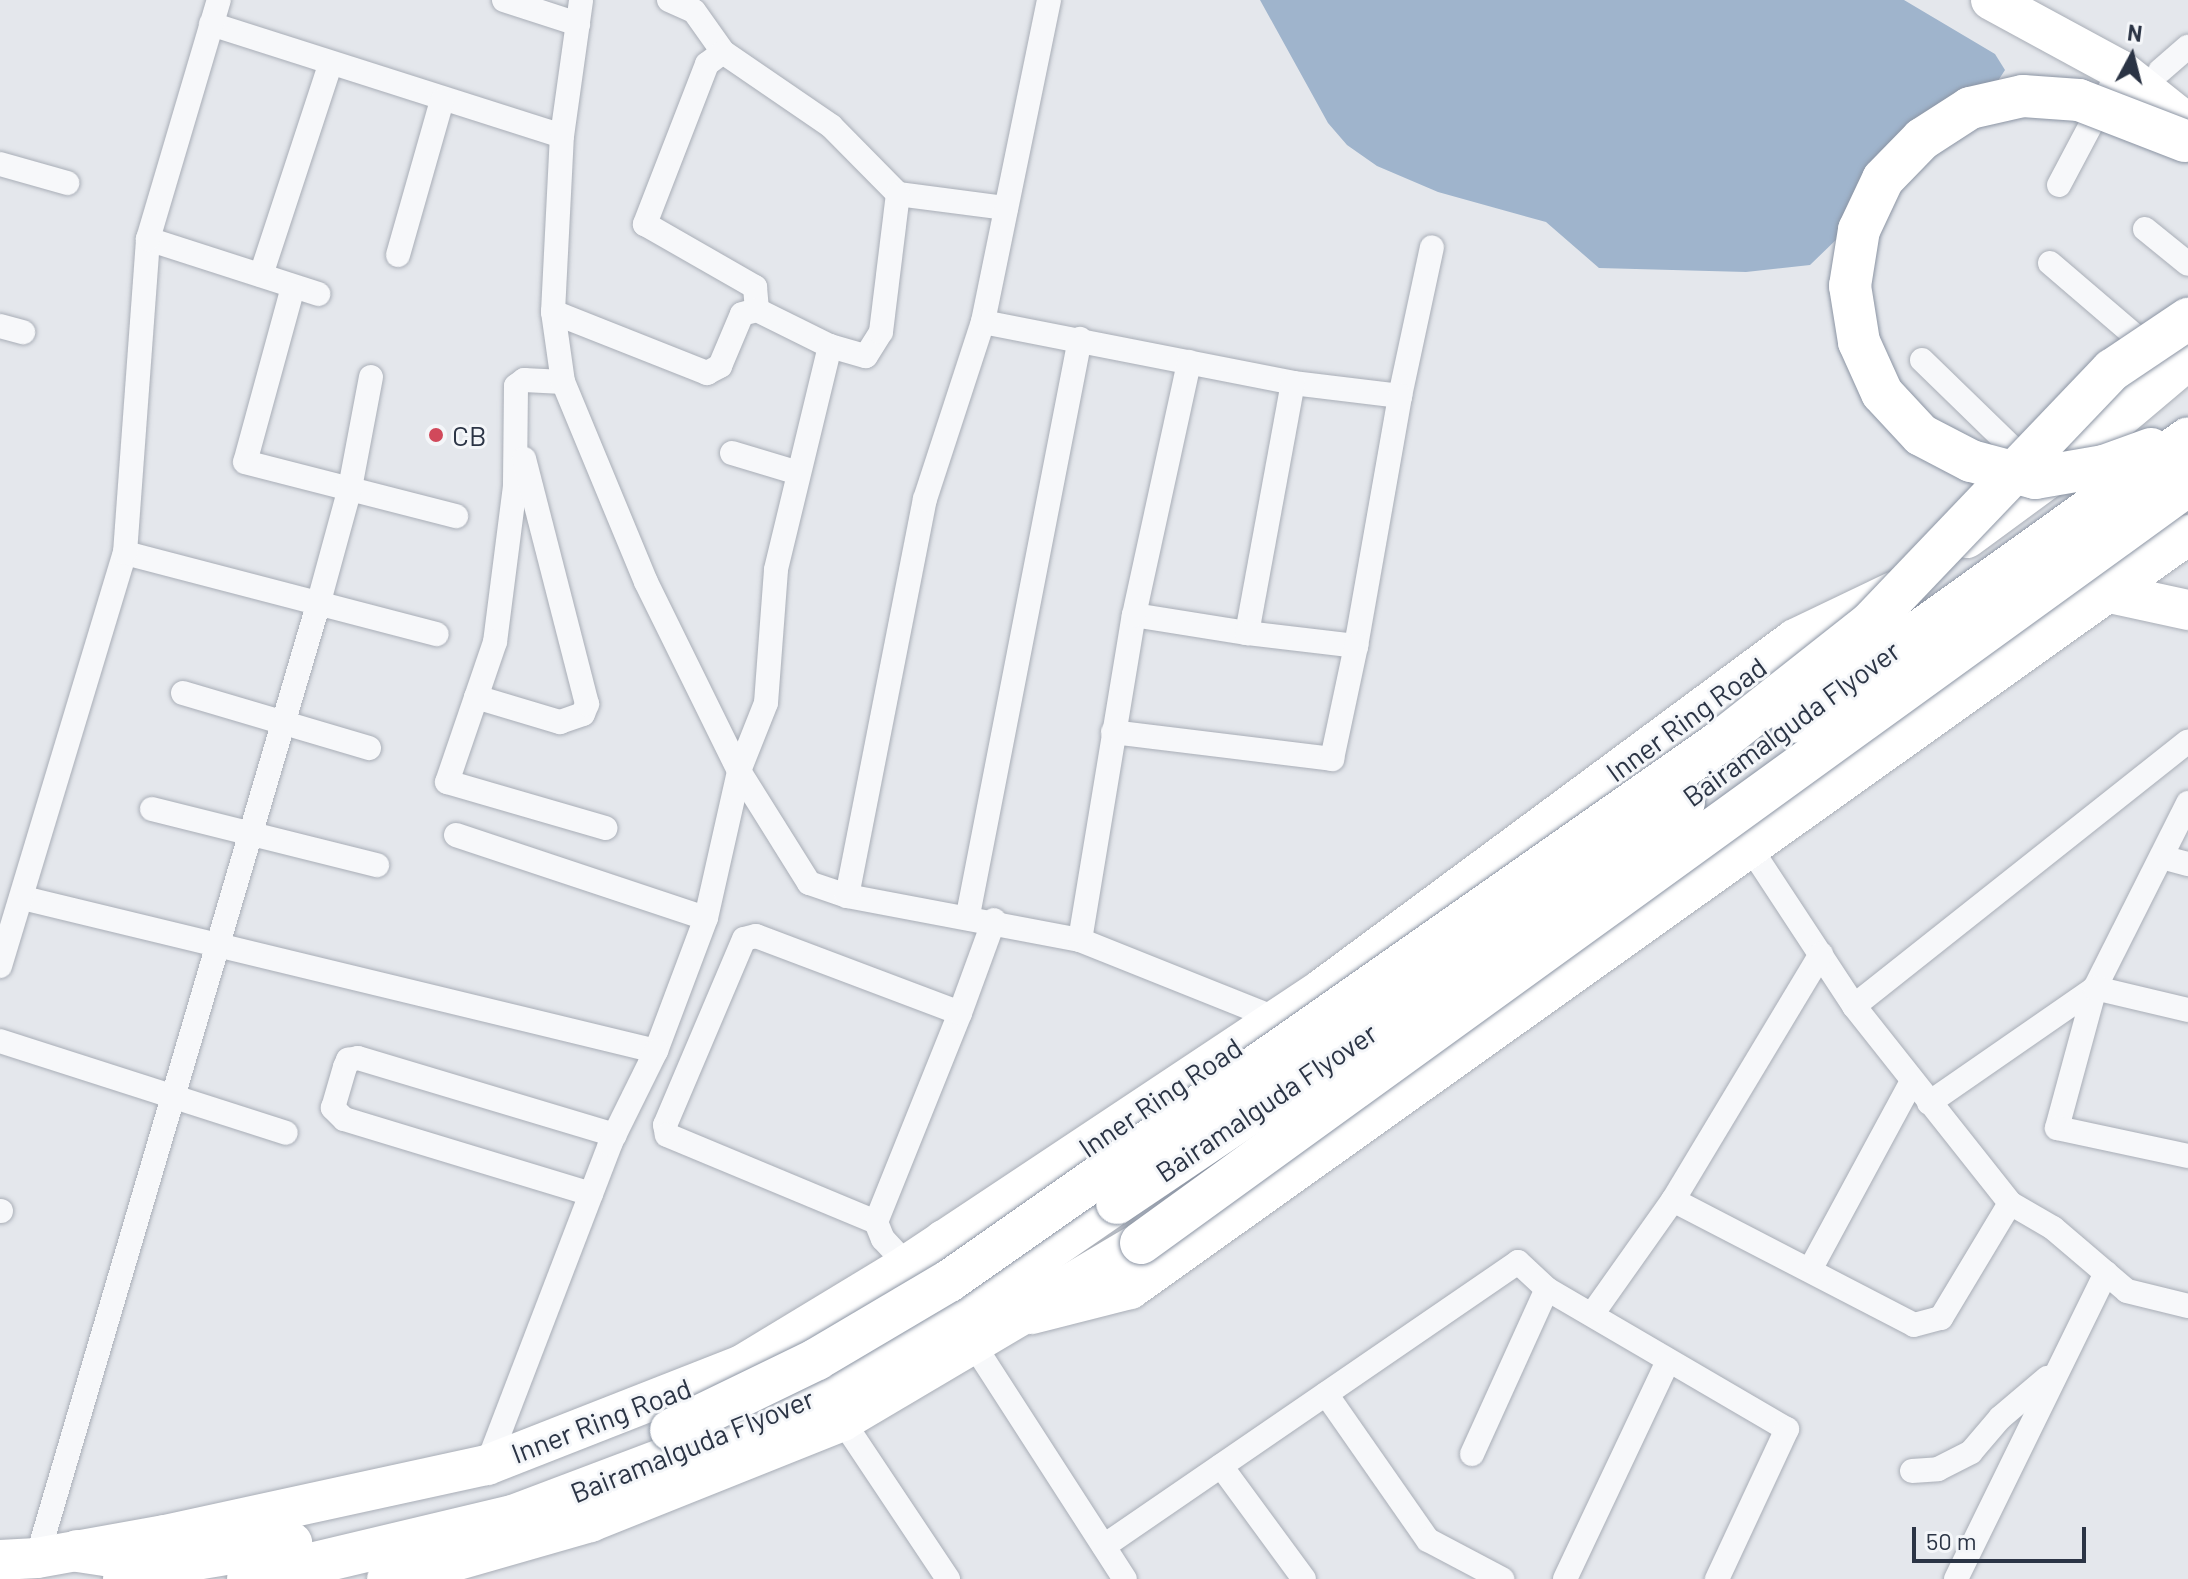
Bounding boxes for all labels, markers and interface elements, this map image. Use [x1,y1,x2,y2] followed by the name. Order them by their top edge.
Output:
[2092,16,2172,96] north arrow
[2126,18,2144,46] text: N
[452,418,487,452] place label: CB
[427,426,445,444] marker: CB
[1676,633,1906,813] street label: Bairamalguda Flyover
[1599,650,1773,788] street label: Inner Ring Road
[1149,1015,1383,1189] street label: Bairamalguda Flyover
[1072,1030,1248,1164] street label: Inner Ring Road
[506,1370,696,1470] street label: Inner Ring Road
[565,1381,819,1509] street label: Bairamalguda Flyover
[1916,1511,2090,1561] scale bar
[1926,1526,1977,1555] text: 50 m

